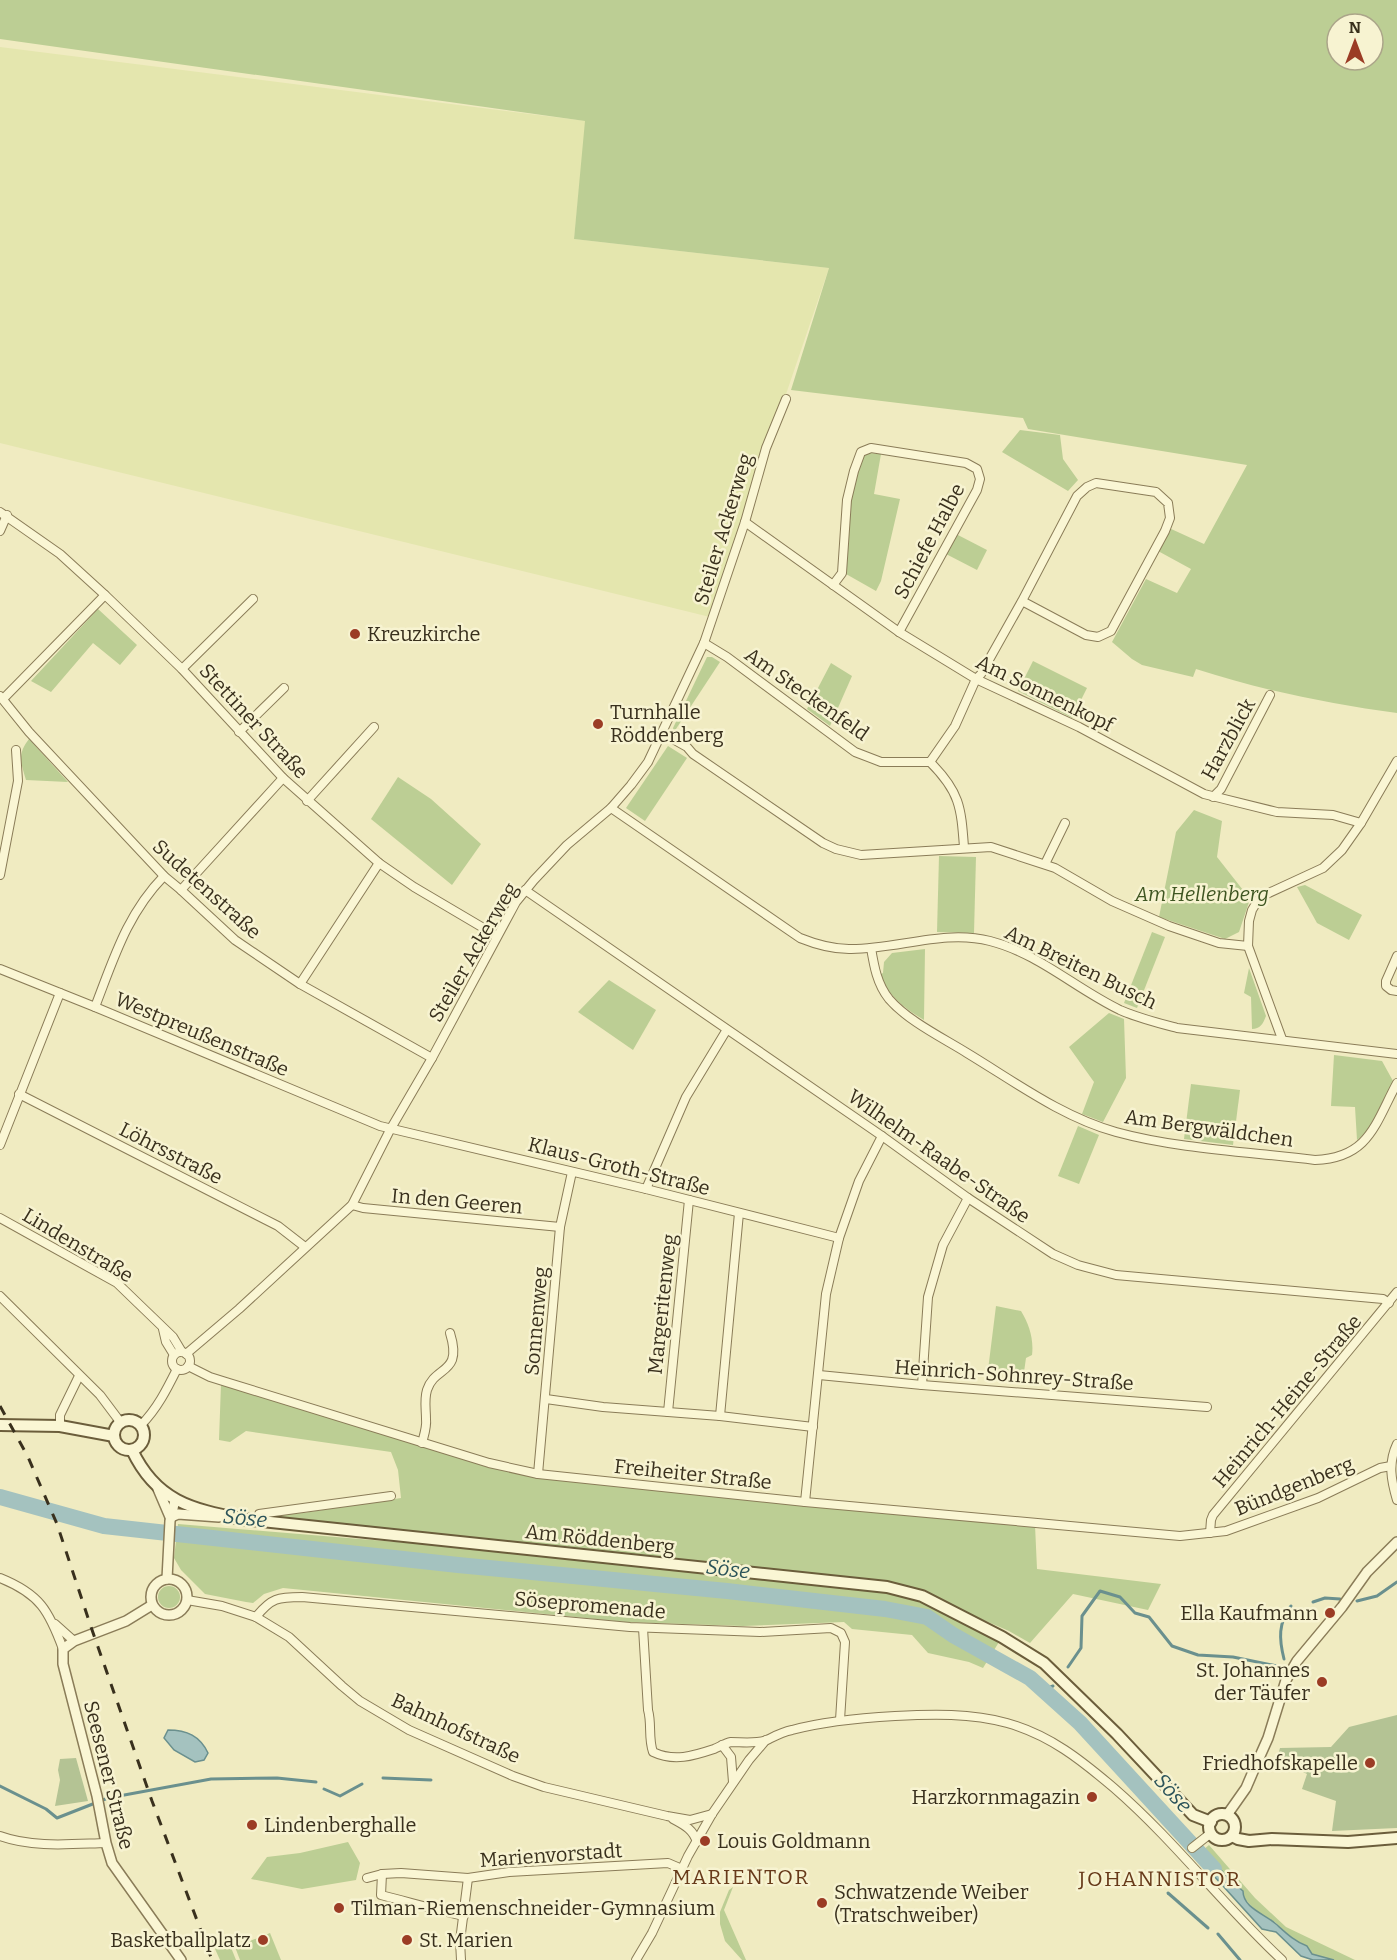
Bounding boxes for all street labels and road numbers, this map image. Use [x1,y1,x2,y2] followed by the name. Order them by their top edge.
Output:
[689,450,757,608] street label: Steiler Ackerweg
[888,479,970,603] street label: Schiefe Halbe
[740,642,874,746] street label: Am Steckenfeld
[972,649,1120,738] street label: Am Sonnenkopf
[195,659,313,783] street label: Stettiner Straße
[1196,693,1260,784] street label: Harzblick
[148,834,266,944] street label: Sudetenstraße
[423,878,523,1026] street label: Steiler Ackerweg
[1001,920,1161,1014] street label: Am Breiten Busch
[111,987,293,1081] street label: Westpreußenstraße
[843,1084,1035,1228] street label: Wilhelm-Raabe-Straße
[1123,1104,1295,1152] street label: Am Bergwäldchen
[115,1117,227,1189] street label: Löhrsstraße
[525,1132,713,1200] street label: Klaus-Groth-Straße
[390,1183,524,1219] street label: In den Geeren
[18,1203,138,1287] street label: Lindenstraße
[643,1233,681,1375] street label: Margeritenweg
[519,1265,553,1377] street label: Sonnenweg
[1208,1310,1366,1492] street label: Heinrich-Heine-Straße
[894,1355,1134,1395] street label: Heinrich-Sohnrey-Straße
[1231,1451,1357,1521] street label: Bündgenberg
[613,1454,773,1494] street label: Freiheiter Straße
[524,1519,676,1559] street label: Am Röddenberg
[513,1586,667,1624] street label: Sösepromenade
[388,1688,524,1768] street label: Bahnhofstraße
[79,1698,139,1852] street label: Seesener Straße
[479,1838,623,1872] street label: Marienvorstadt

